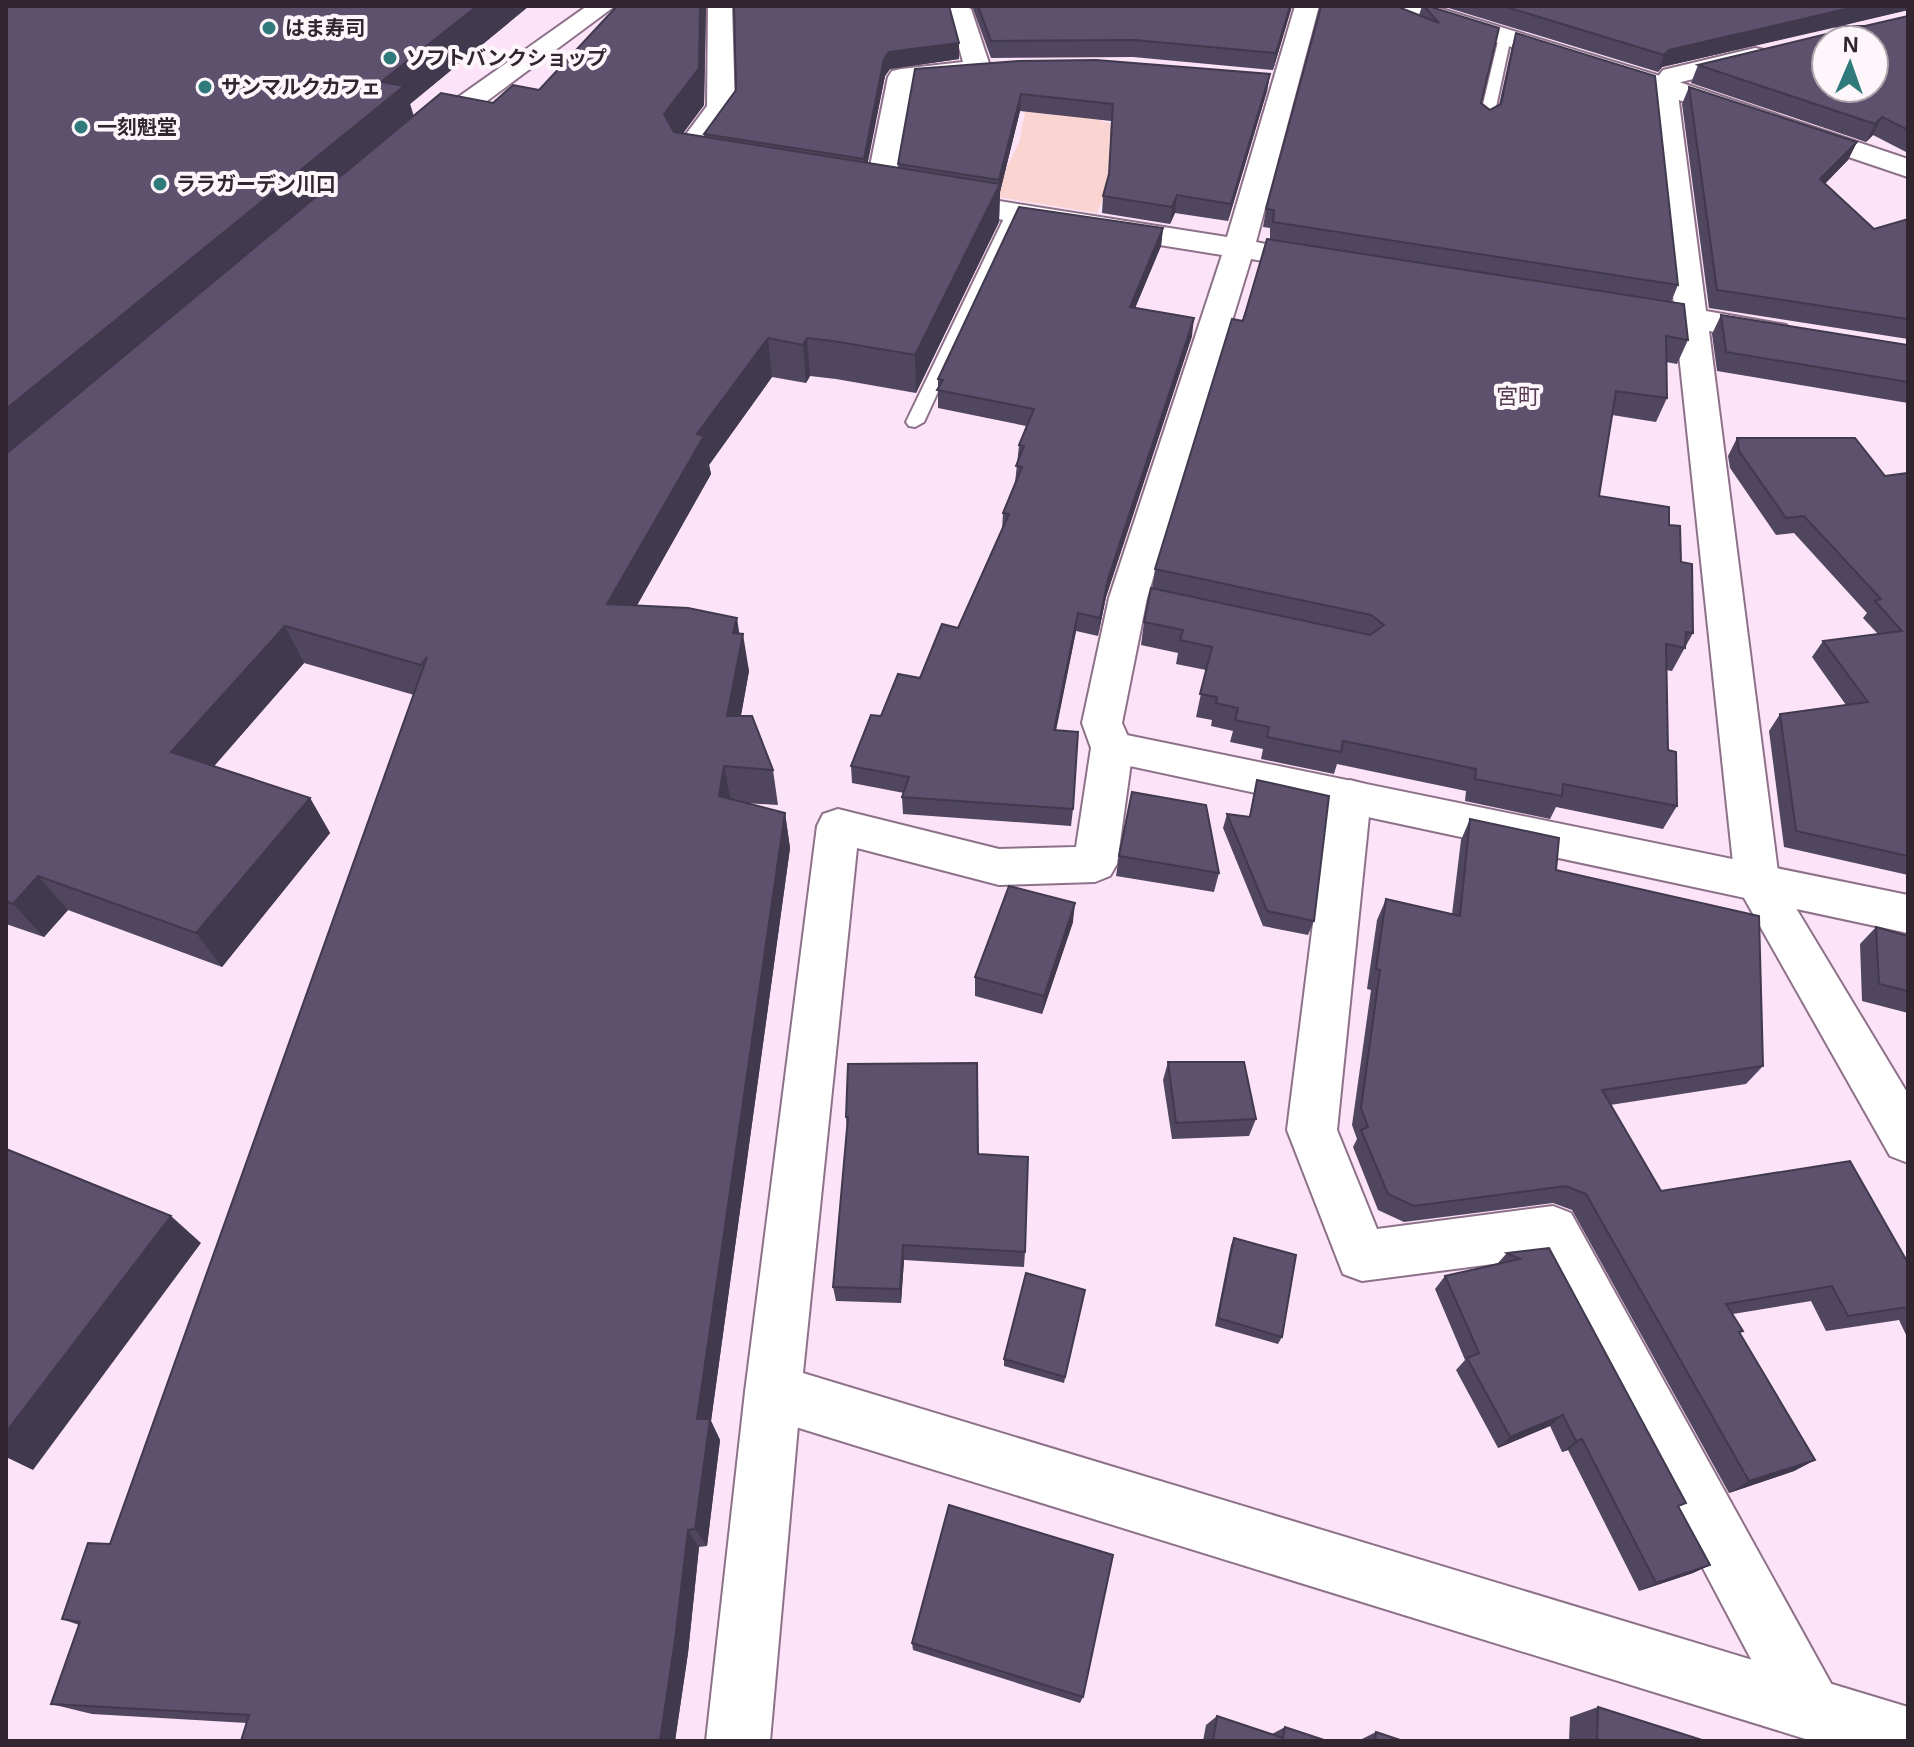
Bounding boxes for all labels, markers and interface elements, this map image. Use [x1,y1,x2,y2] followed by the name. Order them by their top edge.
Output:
[285,17,365,39] place label: はま寿司
[260,19,278,37] marker: はま寿司
[1810,24,1890,104] north arrow
[1842,32,1859,57] text: N
[406,47,607,69] place label: ソフトバンクショップ
[381,49,399,67] marker: ソフトバンクショップ
[221,76,381,98] place label: サンマルクカフェ
[196,78,214,96] marker: サンマルクカフェ
[97,116,177,138] place label: 一刻魁堂
[72,118,90,136] marker: 一刻魁堂
[176,173,336,195] place label: ララガーデン川口
[151,175,169,193] marker: ララガーデン川口
[1496,384,1540,409] district label: 宮町

